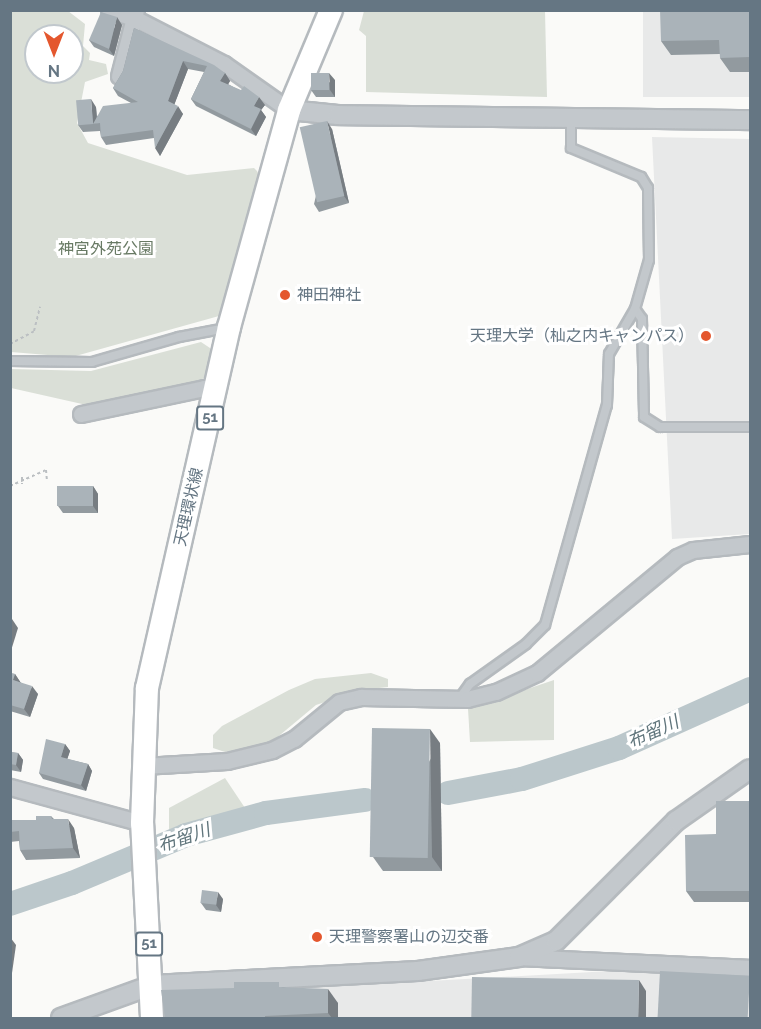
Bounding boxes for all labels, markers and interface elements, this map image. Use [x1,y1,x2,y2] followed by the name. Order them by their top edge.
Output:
[24,24,84,84] north arrow
[48,61,60,80] text: N
[58,239,154,259] park label: 神宮外苑公園
[297,285,361,305] place label: 神田神社
[278,288,292,302] marker: 神田神社
[470,326,694,346] place label: 天理大学（杣之内キャンパス）
[699,329,713,343] marker: 天理大学（杣之内キャンパス）
[195,406,225,430] road number: 51
[171,466,207,548] street label: 天理環状線
[624,711,682,753] water label: 布留川
[155,819,213,857] water label: 布留川
[329,927,489,947] place label: 天理警察署山の辺交番
[310,930,324,944] marker: 天理警察署山の辺交番
[134,932,164,956] road number: 51

